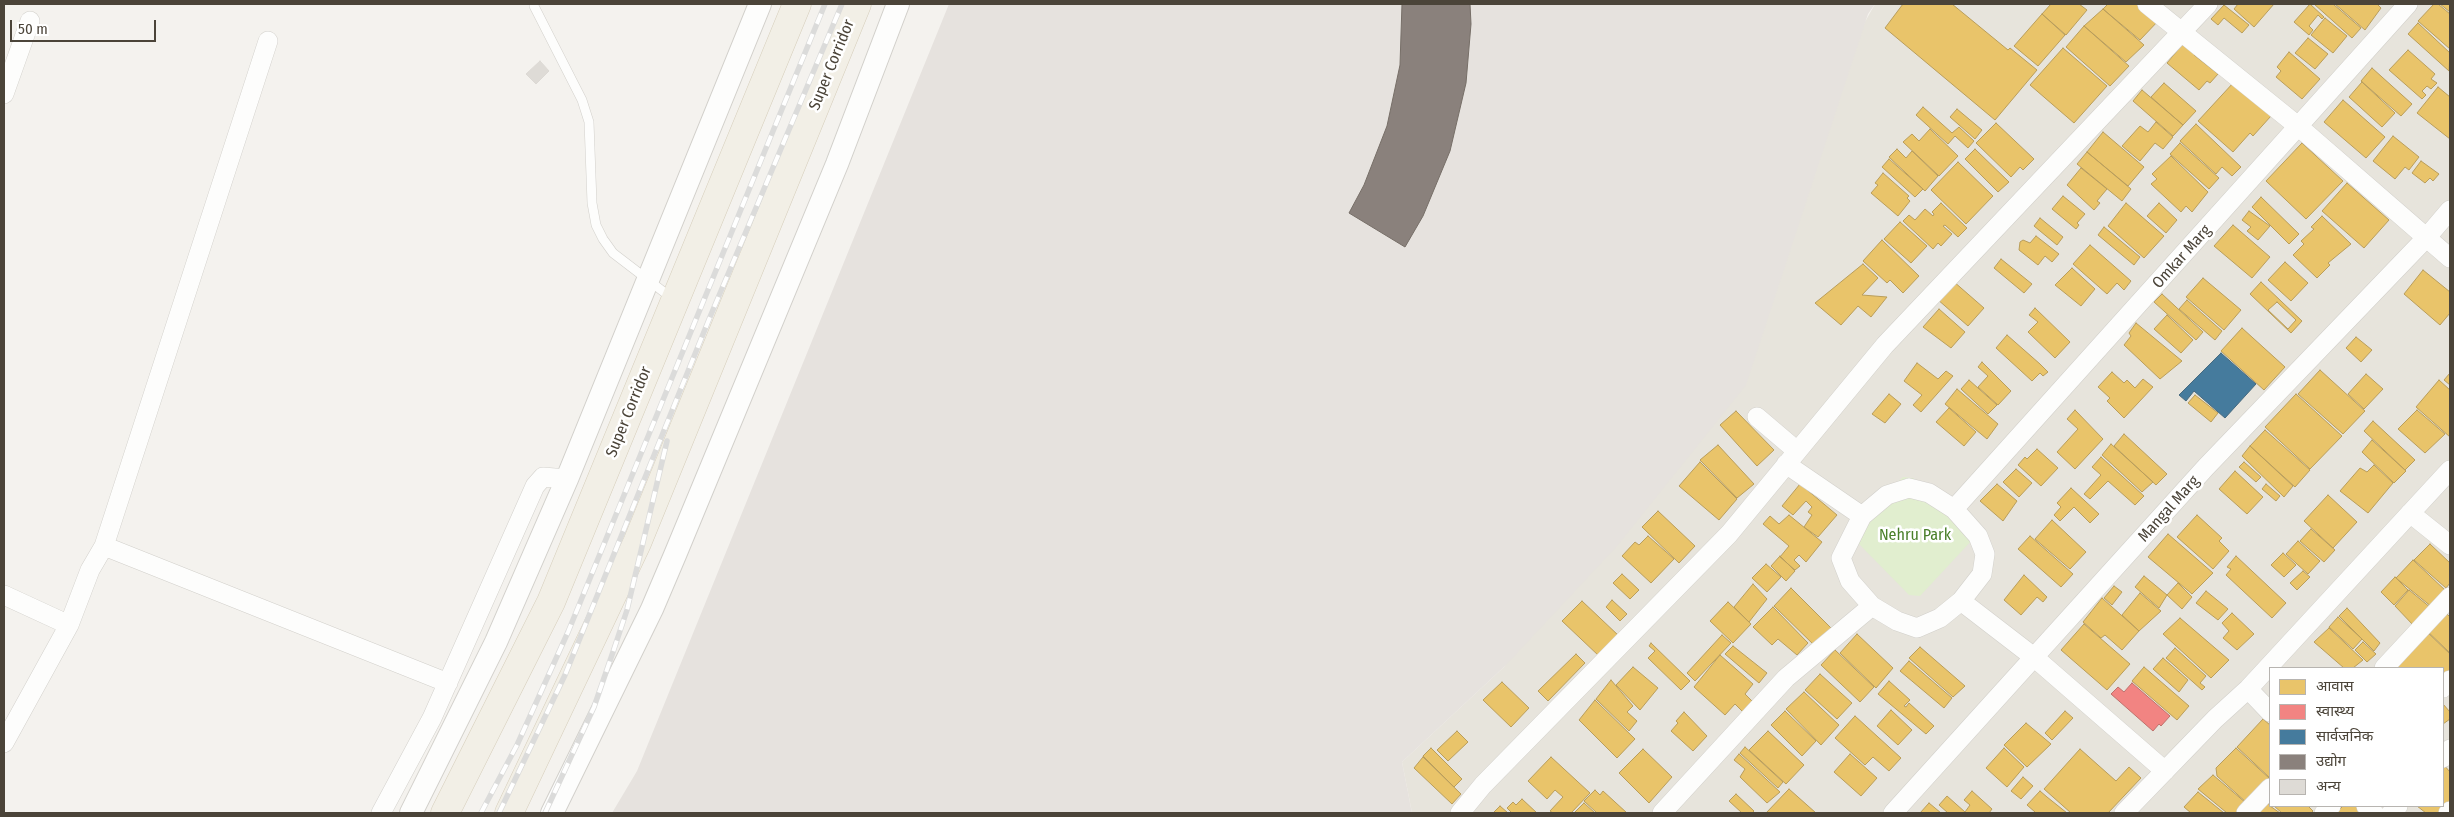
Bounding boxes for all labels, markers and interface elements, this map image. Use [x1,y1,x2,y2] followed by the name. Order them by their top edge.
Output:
[12,10,159,42] scale bar
[805,17,859,113] street label: Super Corridor
[18,20,48,38] text: 50 m
[2148,221,2216,293] street label: Omkar Marg
[602,364,656,460] street label: Super Corridor
[2134,472,2204,546] street label: Mangal Marg
[1879,526,1951,546] park label: Nehru Park
[2269,667,2444,807] legend
[2316,677,2354,695] text: आवास
[2316,702,2354,720] text: स्वास्थ्य
[2316,727,2373,745] text: सार्वजनिक
[2316,752,2346,770] text: उद्योग
[2316,777,2341,795] text: अन्य

